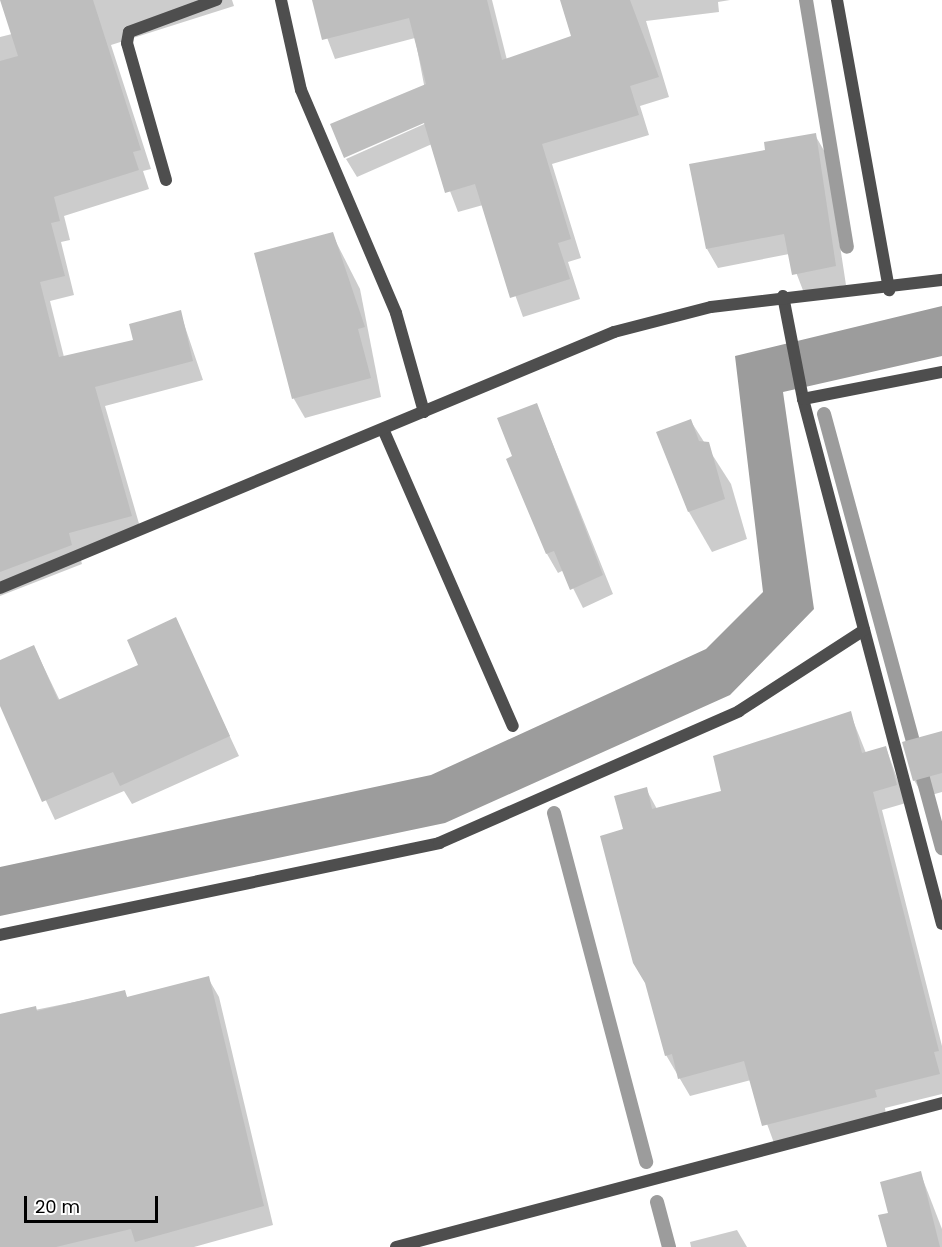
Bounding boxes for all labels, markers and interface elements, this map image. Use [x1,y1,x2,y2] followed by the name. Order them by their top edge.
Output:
[27,1184,160,1222] scale bar
[35,1194,80,1219] text: 20 m

